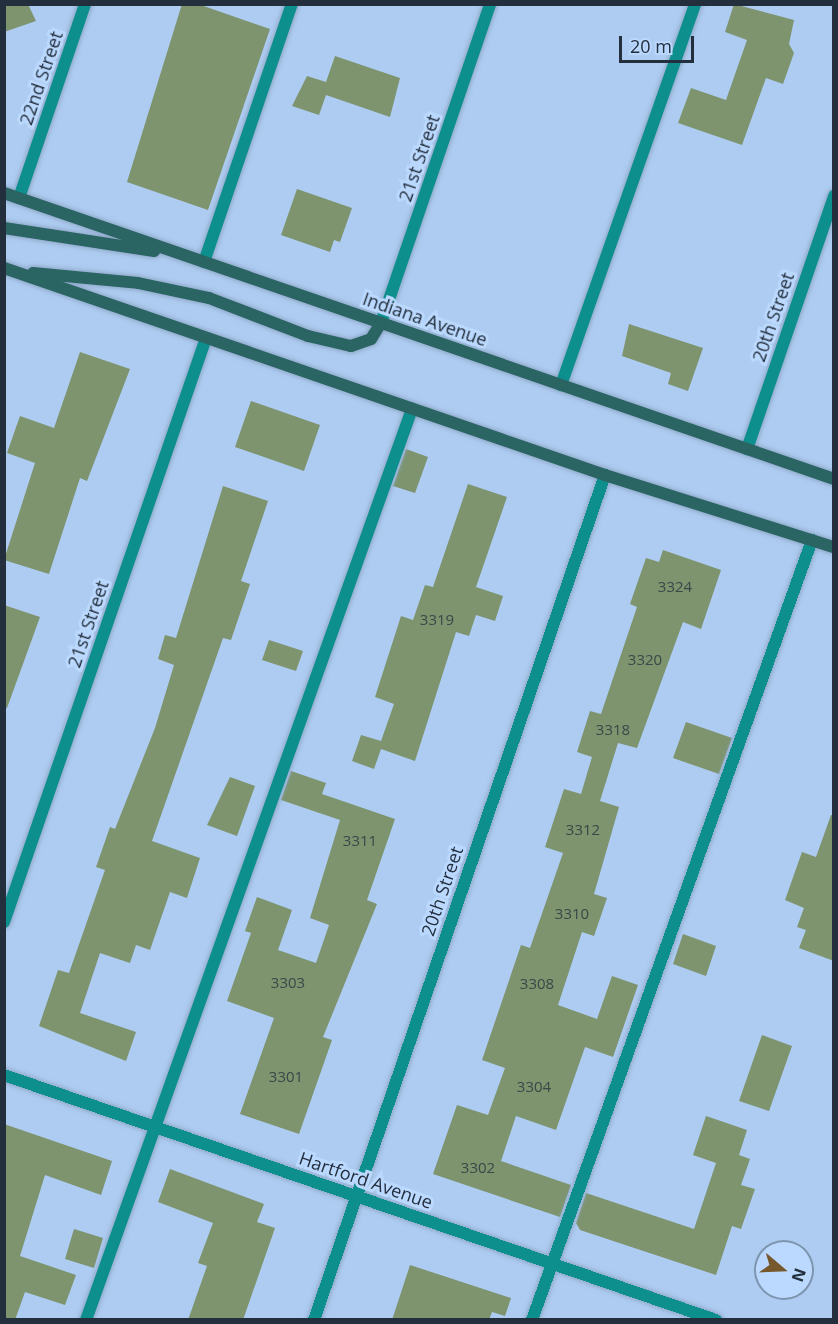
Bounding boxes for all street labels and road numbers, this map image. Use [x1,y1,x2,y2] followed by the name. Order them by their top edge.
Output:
[15,28,67,128] street label: 22nd Street
[394,112,444,204] street label: 21st Street
[748,270,798,364] street label: 20th Street
[360,288,490,350] street label: Indiana Avenue
[63,578,113,670] street label: 21st Street
[417,844,467,938] street label: 20th Street
[296,1147,436,1213] street label: Hartford Avenue

